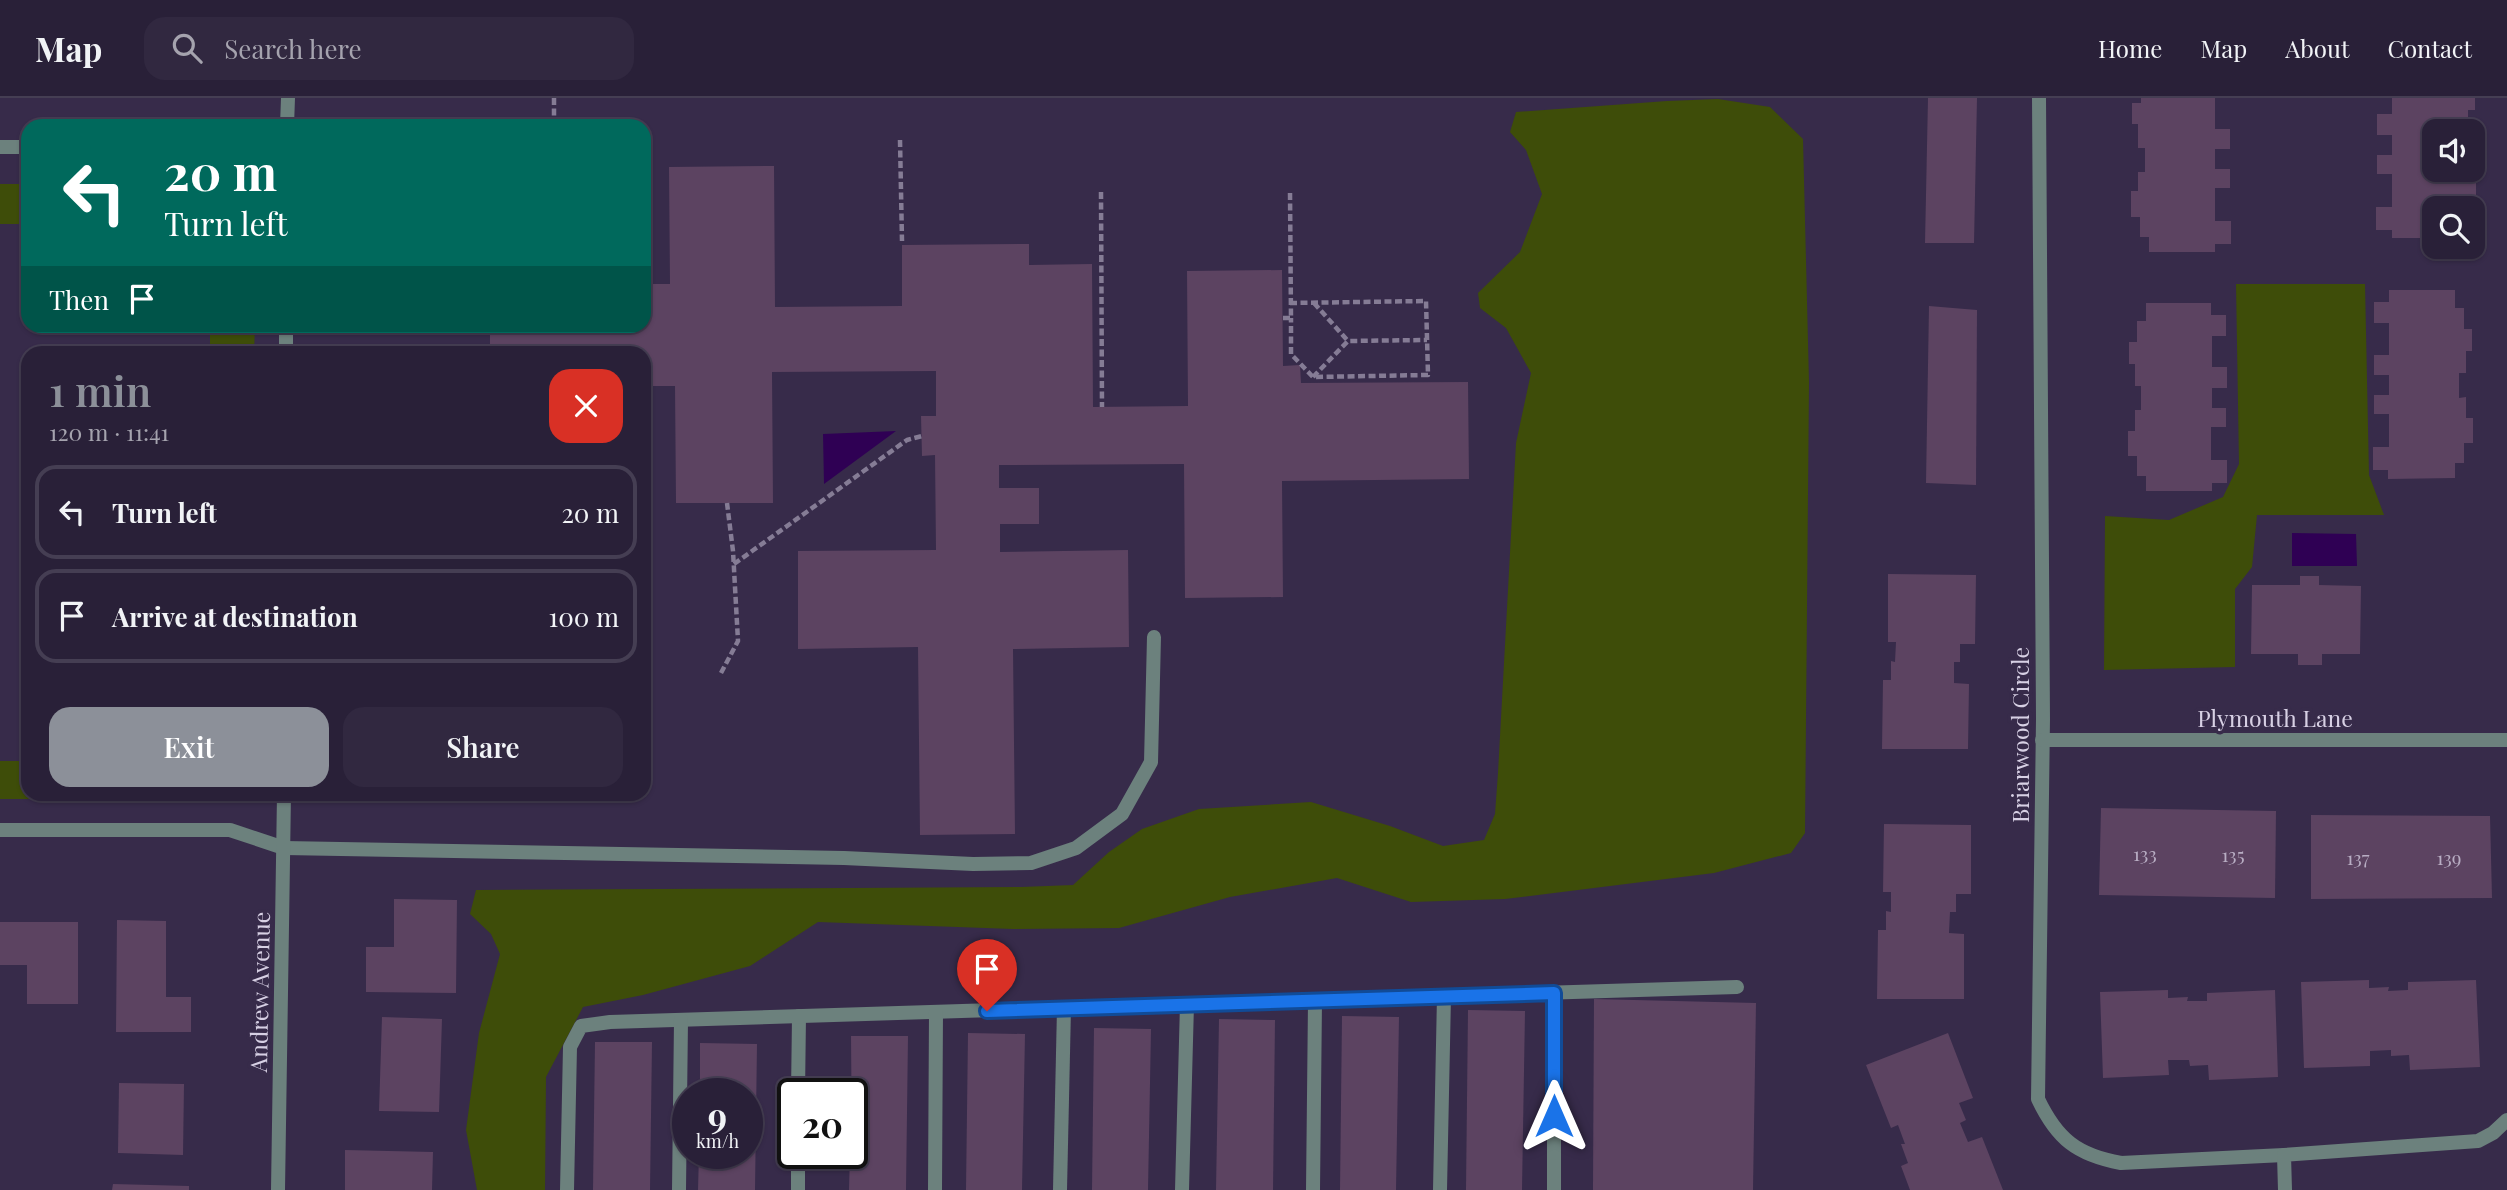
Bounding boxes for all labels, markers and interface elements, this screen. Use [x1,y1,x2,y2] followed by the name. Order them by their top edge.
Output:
[144,17,634,80] search box
[35,26,102,70] text: Map
[168,29,206,67] icon: search
[224,31,362,66] text: Search here
[2098,32,2162,64] text: Home
[2200,32,2247,64] text: Map
[2285,32,2349,64] text: About
[2387,32,2472,64] text: Contact
[2422,119,2485,259] map controls
[2422,119,2485,182] button: sound
[164,138,277,203] text: 20 m
[49,147,140,238] icon: left
[2422,196,2485,259] button: search
[164,201,288,244] text: Turn left
[123,280,161,318] icon: arrive
[49,282,109,317] text: Then
[49,362,151,418] text: 1 min
[549,369,623,443] button: close
[49,416,169,447] text: 120 m · 11:41
[53,493,91,531] icon: left
[112,495,217,530] text: Turn left
[561,495,619,530] text: 20 m
[53,597,91,635] icon: arrive
[112,599,358,634] text: Arrive at destination
[549,599,619,634] text: 100 m
[2004,647,2035,823] street label: Briarwood Circle
[2197,702,2353,733] street label: Plymouth Lane
[49,707,329,787] button: Exit
[343,707,623,787] button: Share
[2133,840,2157,866] house number: 133
[2221,841,2245,867] house number: 135
[2347,844,2370,870] house number: 137
[2437,844,2461,870] house number: 139
[242,911,276,1074] street label: Andrew Avenue
[957,939,1017,1011] pin
[968,950,1006,988] icon: arrive
[777,1078,868,1169] speed limit sign: 20
[1517,1079,1591,1153] position arrow
[708,1091,727,1138] text: 9
[696,1129,739,1153] text: km/h

